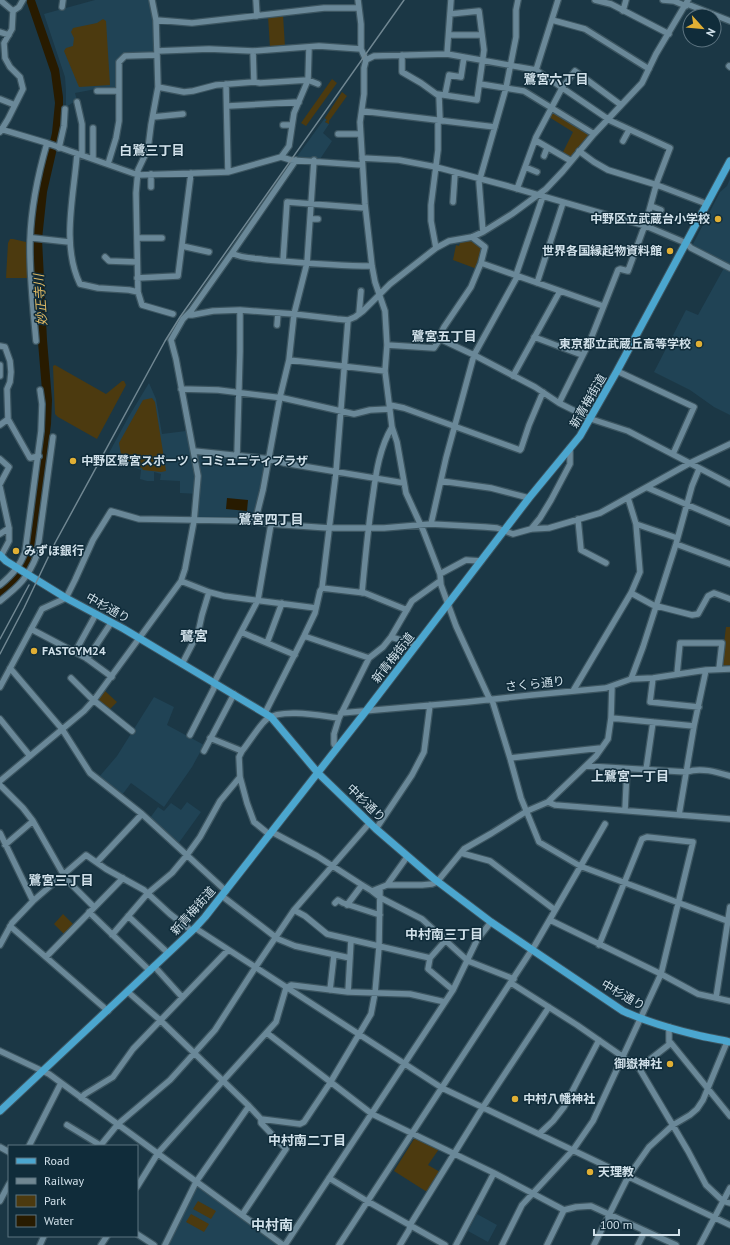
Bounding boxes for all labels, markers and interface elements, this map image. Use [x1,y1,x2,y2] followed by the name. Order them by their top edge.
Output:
[682,8,722,48] north arrow
[703,26,719,39] text: N
[523,71,589,88] district label: 鷺宮六丁目
[119,142,185,159] district label: 白鷺三丁目
[590,211,710,226] place label: 中野区立武蔵台小学校
[713,214,723,224] marker: 中野区立武蔵台小学校
[542,243,662,258] place label: 世界各国縁起物資料館
[665,246,675,256] marker: 世界各国縁起物資料館
[30,271,51,327] water label: 妙正寺川
[411,328,477,345] district label: 鷺宮五丁目
[559,336,691,351] place label: 東京都立武蔵丘高等学校
[694,339,704,349] marker: 東京都立武蔵丘高等学校
[566,371,609,430] street label: 新青梅街道
[81,453,308,468] place label: 中野区鷺宮スポーツ・コミュニティプラザ
[68,456,78,466] marker: 中野区鷺宮スポーツ・コミュニティプラザ
[238,511,304,528] district label: 鷺宮四丁目
[24,543,84,558] place label: みずほ銀行
[11,546,21,556] marker: みずほ銀行
[84,589,133,626] street label: 中杉通り
[180,627,208,645] district label: 鷺宮
[368,629,417,686] street label: 新青梅街道
[42,643,106,658] place label: FASTGYM24
[29,646,39,656] marker: FASTGYM24
[504,673,566,694] street label: さくら通り
[591,768,669,785] district label: 上鷺宮一丁目
[344,781,389,825] street label: 中杉通り
[28,872,94,889] district label: 鷺宮三丁目
[167,883,218,938] street label: 新青梅街道
[405,926,483,943] district label: 中村南三丁目
[599,976,648,1013] street label: 中杉通り
[614,1056,662,1071] place label: 御嶽神社
[665,1059,675,1069] marker: 御嶽神社
[523,1091,595,1106] place label: 中村八幡神社
[510,1094,520,1104] marker: 中村八幡神社
[268,1132,346,1149] district label: 中村南二丁目
[8,1145,138,1237] legend
[44,1153,69,1168] text: Road
[598,1164,634,1179] place label: 天理教
[585,1167,595,1177] marker: 天理教
[44,1173,84,1188] text: Railway
[44,1193,66,1208] text: Park
[594,1211,679,1237] scale bar
[44,1213,74,1228] text: Water
[251,1216,293,1234] district label: 中村南
[600,1217,633,1232] text: 100 m

